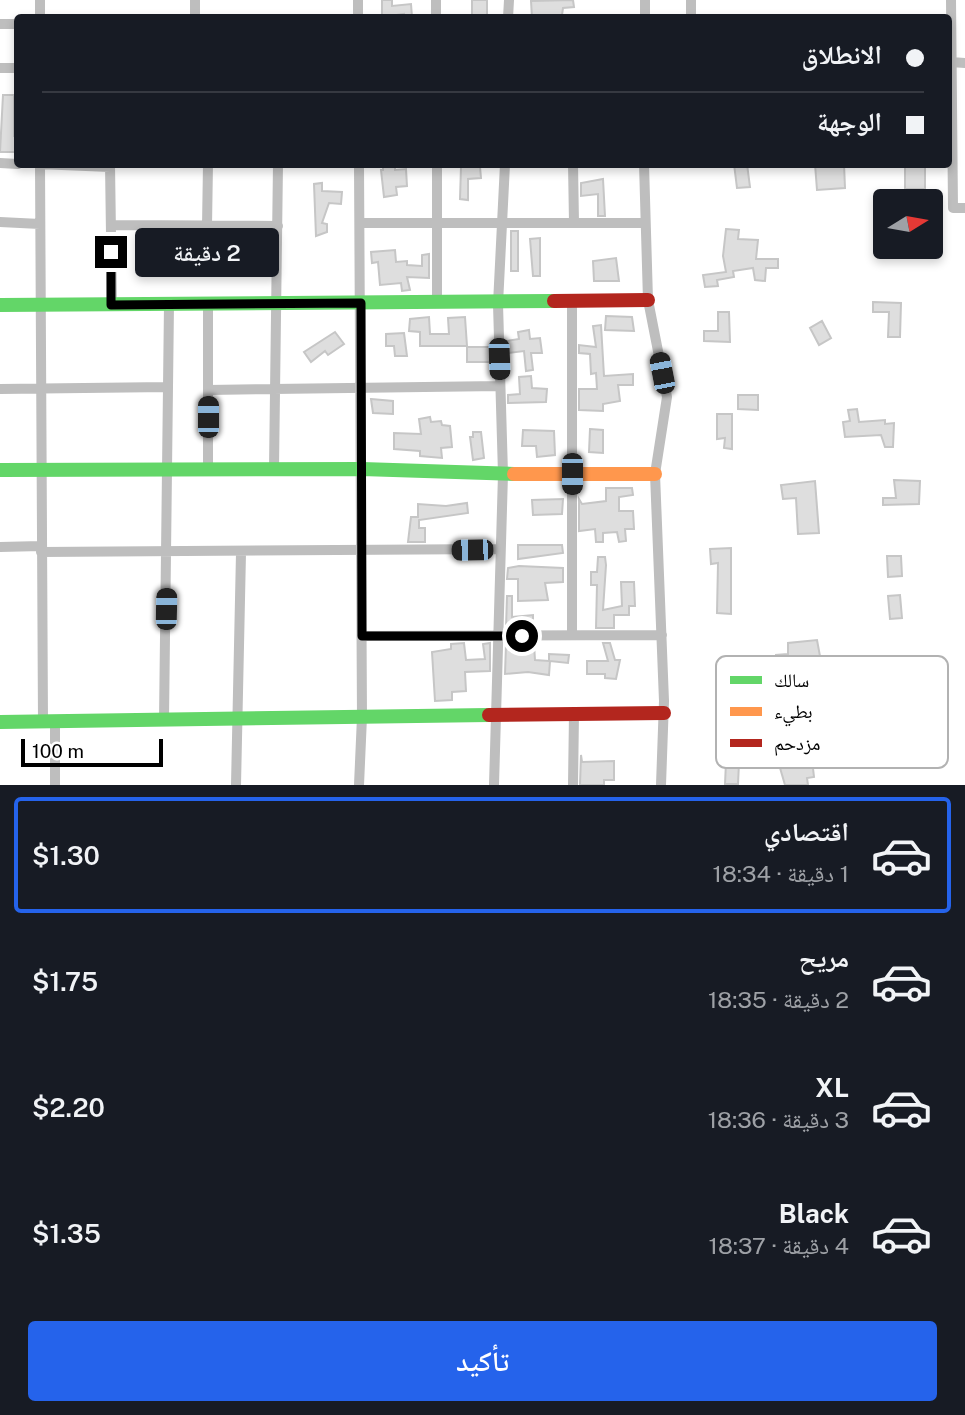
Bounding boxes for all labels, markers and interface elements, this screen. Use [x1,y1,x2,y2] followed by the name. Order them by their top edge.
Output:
[802,39,882,70] text: الانطلاق
[817,106,882,137] text: الوجهة
[873,189,943,259] north arrow
[873,189,943,259] map controls
[136,228,279,276] callout: 2 دقيقة
[95,236,127,268] route end
[173,239,241,266] text: 2 دقيقة
[488,338,511,380] car
[648,350,677,396] car
[198,396,219,438] car
[562,453,583,495] car
[451,539,494,561] car
[156,588,177,630] car
[506,620,538,652] route start
[716,656,948,768] legend
[774,669,809,691] text: سالك
[774,700,813,727] text: بطيء
[774,732,820,756] text: مزدحم
[21,736,163,768] scale bar
[32,740,84,762] text: 100 m
[764,816,849,847] text: اقتصادي
[870,824,933,887] icon: car
[32,840,100,871] text: $1.30
[713,860,849,887] text: 1 دقيقة · 18:34
[799,942,849,973] text: مريح
[870,950,933,1013] icon: car
[32,966,98,997] text: $1.75
[708,986,849,1013] text: 2 دقيقة · 18:35
[815,1072,849,1103] text: XL
[870,1076,933,1139] icon: car
[32,1092,105,1123] text: $2.20
[708,1106,849,1133] text: 3 دقيقة · 18:36
[779,1198,849,1229] text: Black
[870,1202,933,1265] icon: car
[32,1218,101,1249] text: $1.35
[709,1232,849,1259] text: 4 دقيقة · 18:37
[28,1321,937,1401] button: تأكيد

